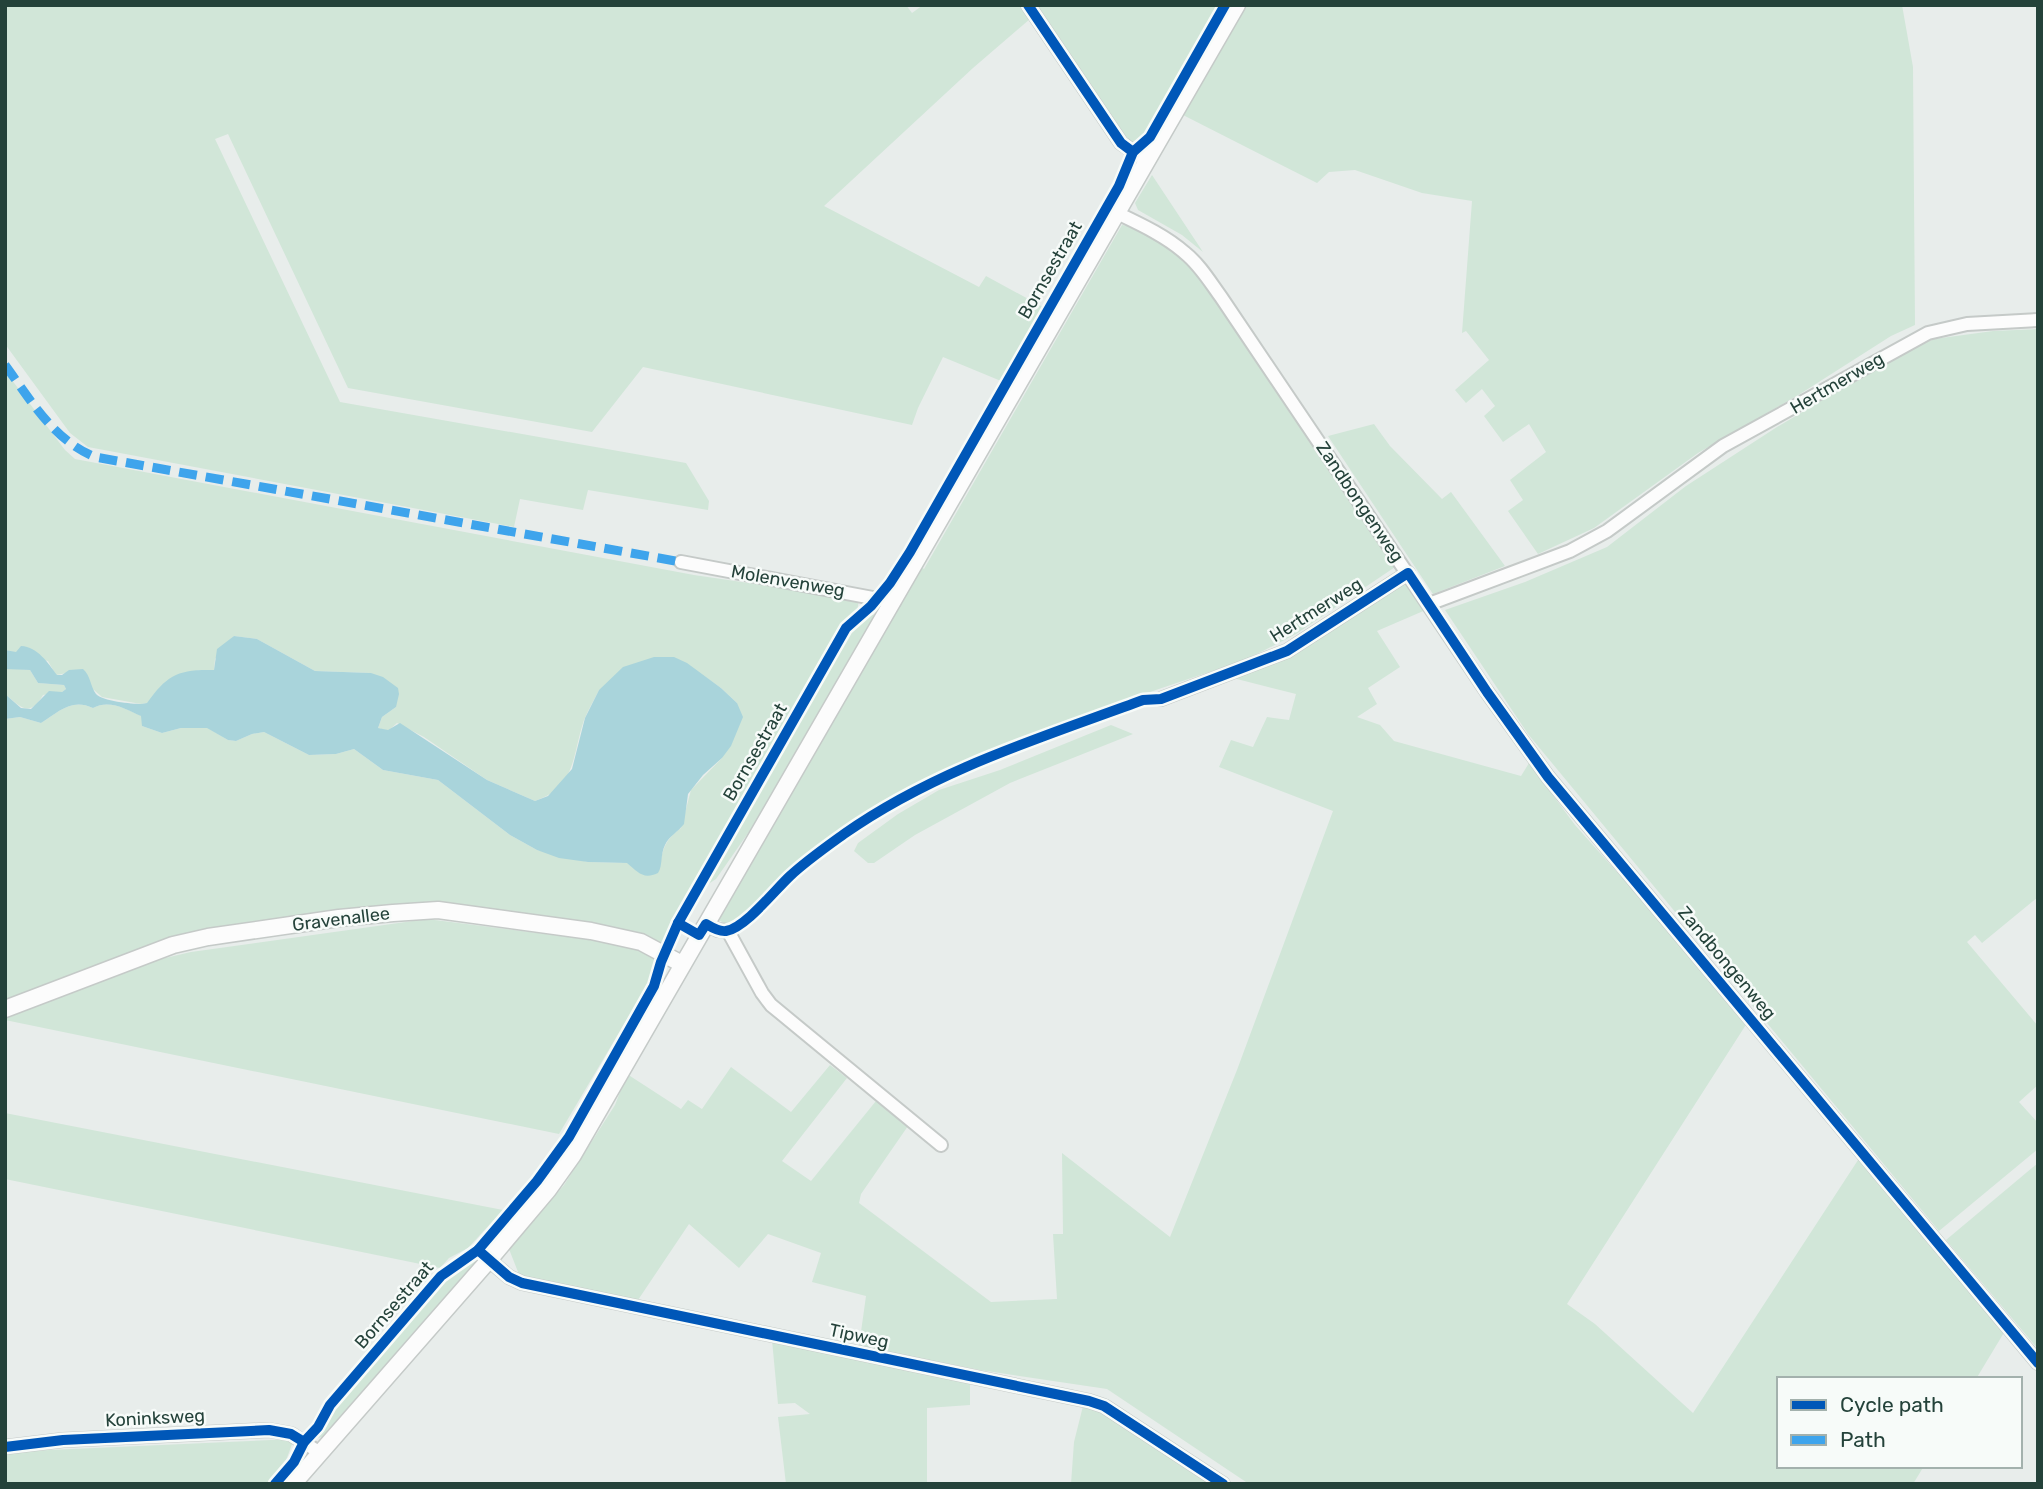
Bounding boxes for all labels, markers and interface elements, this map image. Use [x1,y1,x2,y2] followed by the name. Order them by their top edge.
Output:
[1013,217,1087,323] street label: Bornsestraat
[1786,347,1888,419] street label: Hertmerweg
[1311,437,1409,567] street label: Zandbongenweg
[729,560,847,602] street label: Molenvenweg
[1266,573,1366,647] street label: Hertmerweg
[718,699,792,805] street label: Bornsestraat
[291,902,391,936] street label: Gravenallee
[1673,902,1781,1024] street label: Zandbongenweg
[350,1257,438,1353] street label: Bornsestraat
[827,1319,891,1353] street label: Tipweg
[1777,1377,2022,1468] legend
[1840,1392,1944,1417] text: Cycle path
[105,1404,205,1432] street label: Koninksweg
[1840,1427,1886,1452] text: Path

